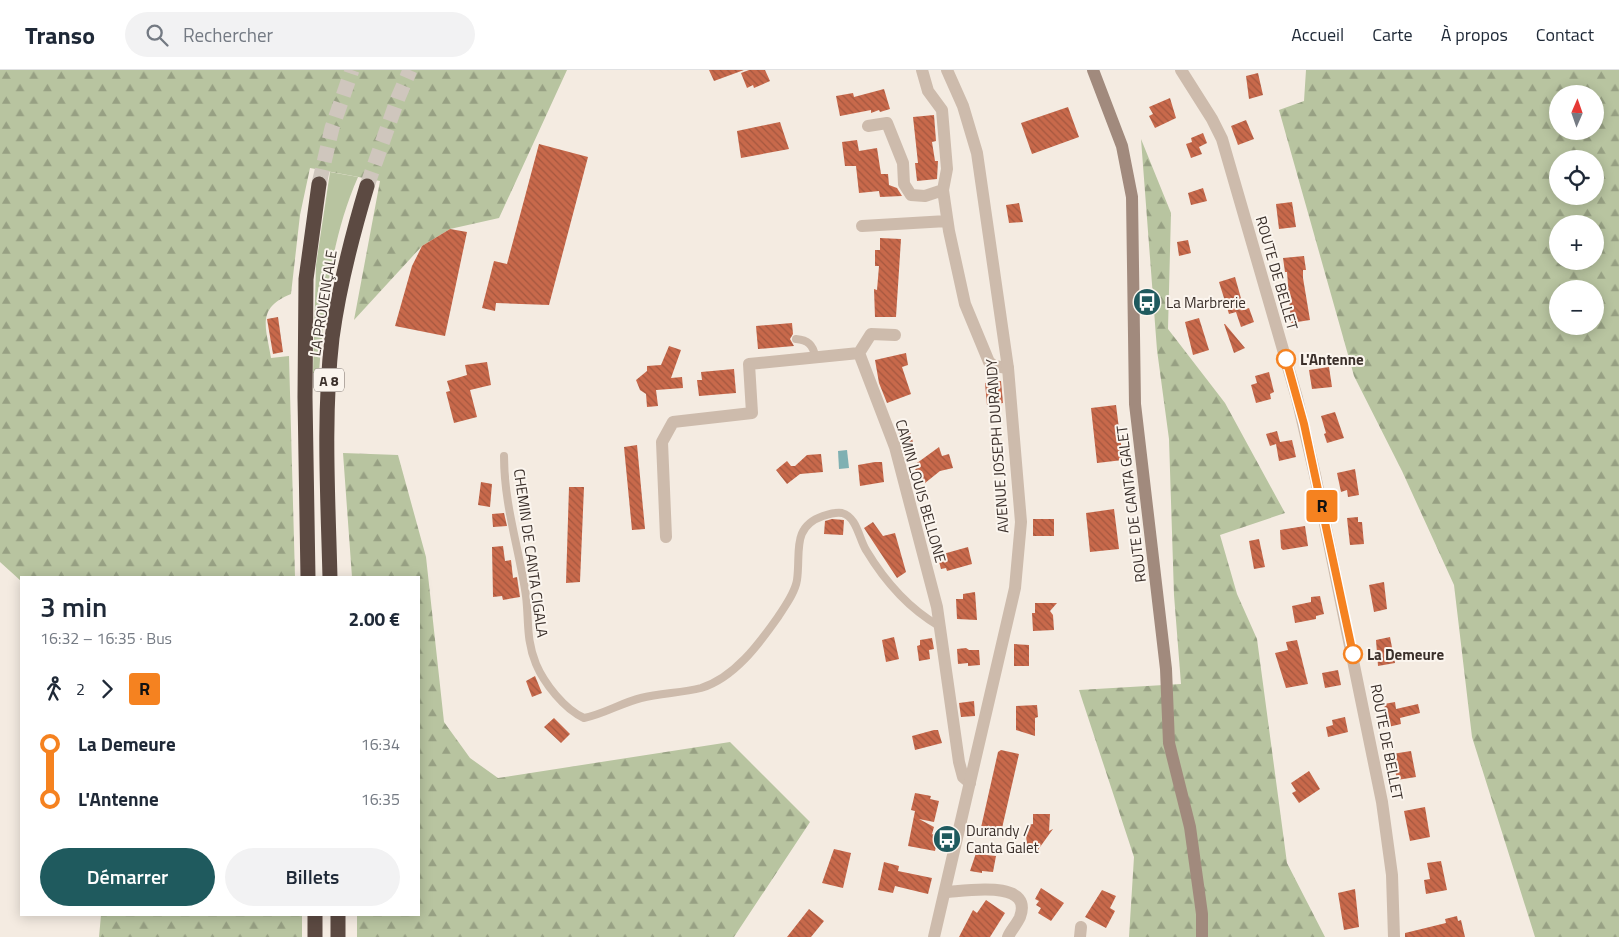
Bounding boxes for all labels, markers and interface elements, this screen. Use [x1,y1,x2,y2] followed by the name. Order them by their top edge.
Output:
[125,12,475,57] search box
[25,17,95,53] text: Transo
[183,20,273,49] text: Rechercher
[143,21,171,49] icon: search
[1291,21,1344,48] text: Accueil
[1372,21,1413,48] text: Carte
[1441,21,1508,48] text: À propos
[1536,21,1594,48] text: Contact
[1549,85,1604,140] north arrow
[1549,85,1604,335] map controls
[1549,150,1604,205] button: locate
[1250,213,1304,333] street label: ROUTE DE BELLET
[1549,215,1604,270] button: +
[303,248,343,358] street label: LA PROVENÇALE
[1549,280,1604,335] button: −
[1132,287,1162,317] bus stop icon: La Marbrerie
[1166,291,1246,314] place label: La Marbrerie
[1300,348,1364,371] place label: L'Antenne
[1276,349,1296,369] marker: L'Antenne
[979,358,1015,534] street label: AVENUE JOSEPH DURANDY
[314,368,344,392] road number: A 8
[890,417,952,565] street label: CAMIN LOUIS BELLONE
[1110,424,1152,584] street label: ROUTE DE CANTA GALET
[508,467,554,639] street label: CHEMIN DE CANTA CIGALA
[1306,490,1338,522] line badge: R
[1316,492,1328,519] text: R
[40,585,107,628] text: 3 min
[348,604,400,633] text: 2.00 €
[40,626,172,650] text: 16:32 – 16:35 · Bus
[1367,643,1444,666] place label: La Demeure
[1343,644,1363,664] marker: La Demeure
[40,675,68,703] icon: walk
[93,675,121,703] icon: forward
[139,675,150,702] text: R
[76,677,85,701] text: 2
[1364,682,1410,802] street label: ROUTE DE BELLET
[78,729,176,758] text: La Demeure
[361,732,400,756] text: 16:34
[78,784,159,813] text: L'Antenne
[361,787,400,811] text: 16:35
[966,819,1040,859] place label: Durandy / Canta Galet
[932,824,962,854] bus stop icon: Durandy / Canta Galet
[40,848,215,906] button: Démarrer
[225,848,400,906] button: Billets

